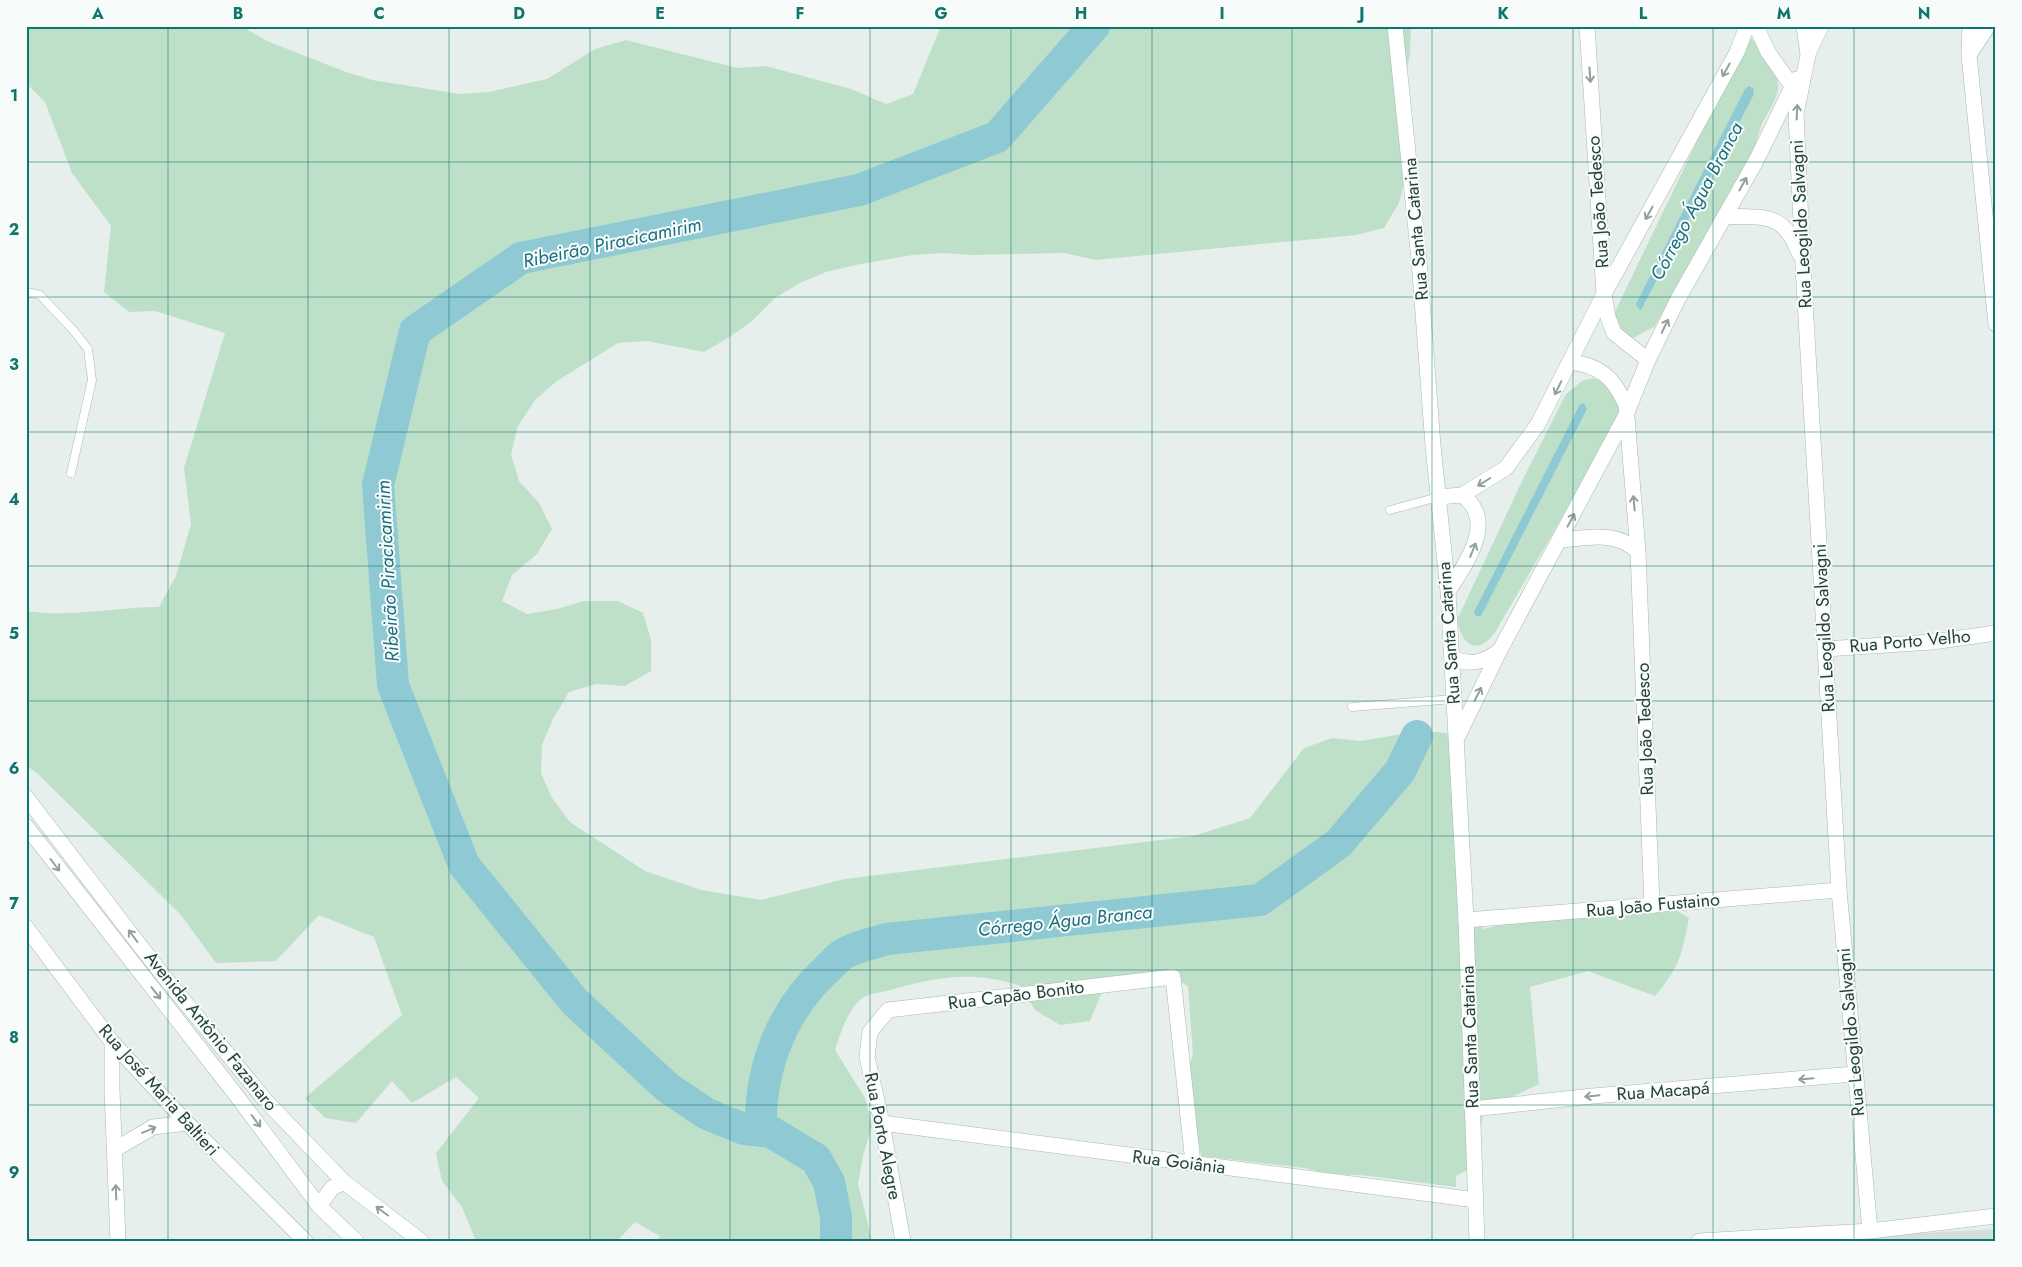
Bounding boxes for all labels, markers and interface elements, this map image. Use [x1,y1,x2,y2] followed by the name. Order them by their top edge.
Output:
[91,2,104,25] text: A
[233,2,243,25] text: B
[373,2,385,25] text: C
[513,2,525,25] text: D
[655,2,665,25] text: E
[796,2,804,25] text: F
[934,2,948,25] text: G
[1075,2,1087,25] text: H
[1219,2,1225,25] text: I
[1356,2,1365,25] text: J
[1497,2,1509,25] text: K
[1639,2,1648,25] text: L
[1777,2,1791,25] text: M
[1918,2,1930,25] text: N
[1721,63,1731,77] one-way arrow
[1585,67,1594,83] one-way arrow
[10,84,18,107] text: 1
[1792,105,1801,121] one-way arrow
[1643,117,1750,285] water label: Córrego Água Branca
[1580,135,1616,269] street label: Rua João Tedesco
[1784,139,1818,309] street label: Rua Leogildo Salvagni
[1397,157,1435,301] street label: Rua Santa Catarina
[1739,178,1749,192] one-way arrow
[1643,205,1653,220] one-way arrow
[520,210,704,275] water label: Ribeirão Piracicamirim
[9,218,19,241] text: 2
[1660,319,1670,334] one-way arrow
[9,353,19,376] text: 3
[1553,380,1562,395] one-way arrow
[1477,477,1491,487] one-way arrow
[369,479,406,662] water label: Ribeirão Piracicamirim
[8,488,20,511] text: 4
[1629,496,1639,512] one-way arrow
[1566,512,1576,527] one-way arrow
[1469,542,1478,557] one-way arrow
[1807,543,1841,713] street label: Rua Leogildo Salvagni
[1431,561,1467,705] street label: Rua Santa Catarina
[9,622,19,645] text: 5
[1848,623,1972,659] street label: Rua Porto Velho
[1630,662,1660,796] street label: Rua João Tedesco
[1474,687,1483,702] one-way arrow
[9,757,19,780] text: 6
[50,858,61,871] one-way arrow
[1585,886,1721,924] street label: Rua João Fustaino
[9,892,19,915] text: 7
[976,898,1154,943] water label: Córrego Água Branca
[128,930,139,943] one-way arrow
[138,945,284,1117] street label: Avenida Antônio Fazanaro
[1831,947,1871,1117] street label: Rua Leogildo Salvagni
[1455,965,1485,1109] street label: Rua Santa Catarina
[946,974,1086,1016] street label: Rua Capão Bonito
[150,986,161,999] one-way arrow
[93,1018,225,1162] street label: Rua José Maria Baltieri
[9,1026,19,1049] text: 8
[858,1070,908,1202] street label: Rua Porto Alegre
[1798,1074,1814,1084] one-way arrow
[1616,1075,1710,1107] street label: Rua Macapá
[1584,1092,1600,1101] one-way arrow
[250,1114,261,1127] one-way arrow
[141,1124,156,1134] one-way arrow
[1131,1143,1227,1181] street label: Rua Goiânia
[9,1161,19,1184] text: 9
[111,1184,121,1200] one-way arrow
[376,1206,389,1217] one-way arrow

